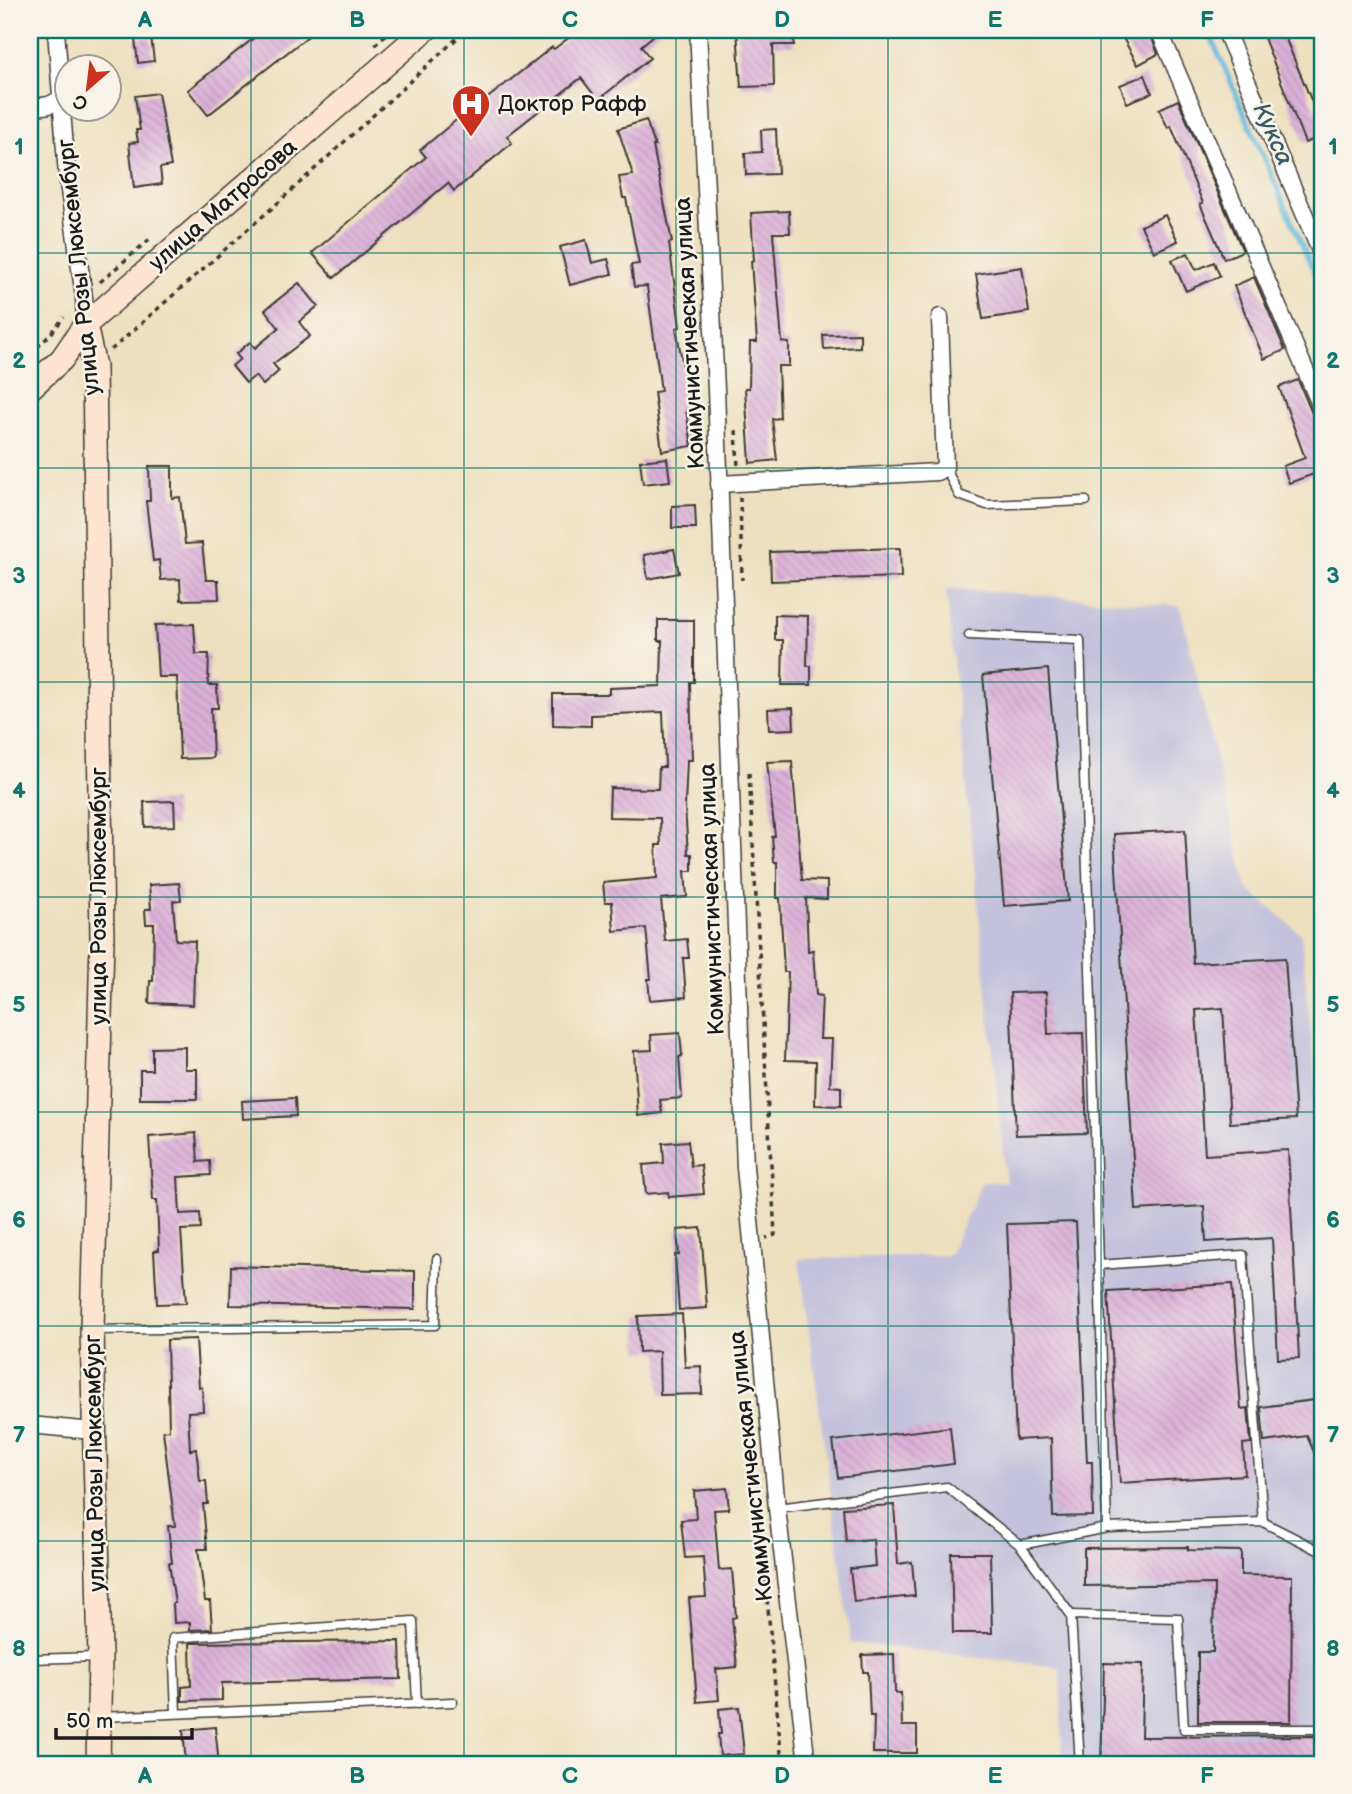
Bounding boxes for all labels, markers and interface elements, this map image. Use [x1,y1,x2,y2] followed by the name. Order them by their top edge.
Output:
[137,6,153,34] text: A
[349,6,365,34] text: B
[562,6,578,34] text: C
[774,6,790,34] text: D
[988,6,1003,34] text: E
[1200,6,1214,34] text: F
[52,52,122,122] north arrow
[450,83,492,138] hospital icon: Доктор Рафф
[69,88,92,115] text: С
[498,90,647,118] place label: Доктор Рафф
[1246,98,1300,170] water label: Кукса
[14,133,24,161] text: 1
[143,133,303,277] street label: улица Матросова
[1328,133,1338,161] text: 1
[52,137,106,397] street label: улица Розы Люксембург
[669,196,711,470] street label: Коммунистическая улица
[12,347,26,375] text: 2
[1326,347,1340,375] text: 2
[12,562,26,590] text: 3
[1326,562,1340,590] text: 3
[693,762,731,1036] street label: Коммунистическая улица
[85,767,113,1025] street label: улица Розы Люксембург
[12,777,26,805] text: 4
[1326,777,1340,805] text: 4
[12,991,26,1019] text: 5
[1326,991,1340,1019] text: 5
[12,1206,26,1234] text: 6
[1326,1206,1340,1234] text: 6
[723,1329,779,1603] street label: Коммунистическая улица
[79,1334,111,1592] street label: улица Розы Люксембург
[13,1421,26,1449] text: 7
[1327,1421,1340,1449] text: 7
[12,1635,26,1663] text: 8
[1326,1635,1340,1663] text: 8
[56,1696,192,1740] scale bar
[66,1709,113,1734] text: 50 m
[137,1762,153,1790] text: A
[349,1762,365,1790] text: B
[562,1762,578,1790] text: C
[774,1762,790,1790] text: D
[988,1762,1003,1790] text: E
[1200,1762,1214,1790] text: F

